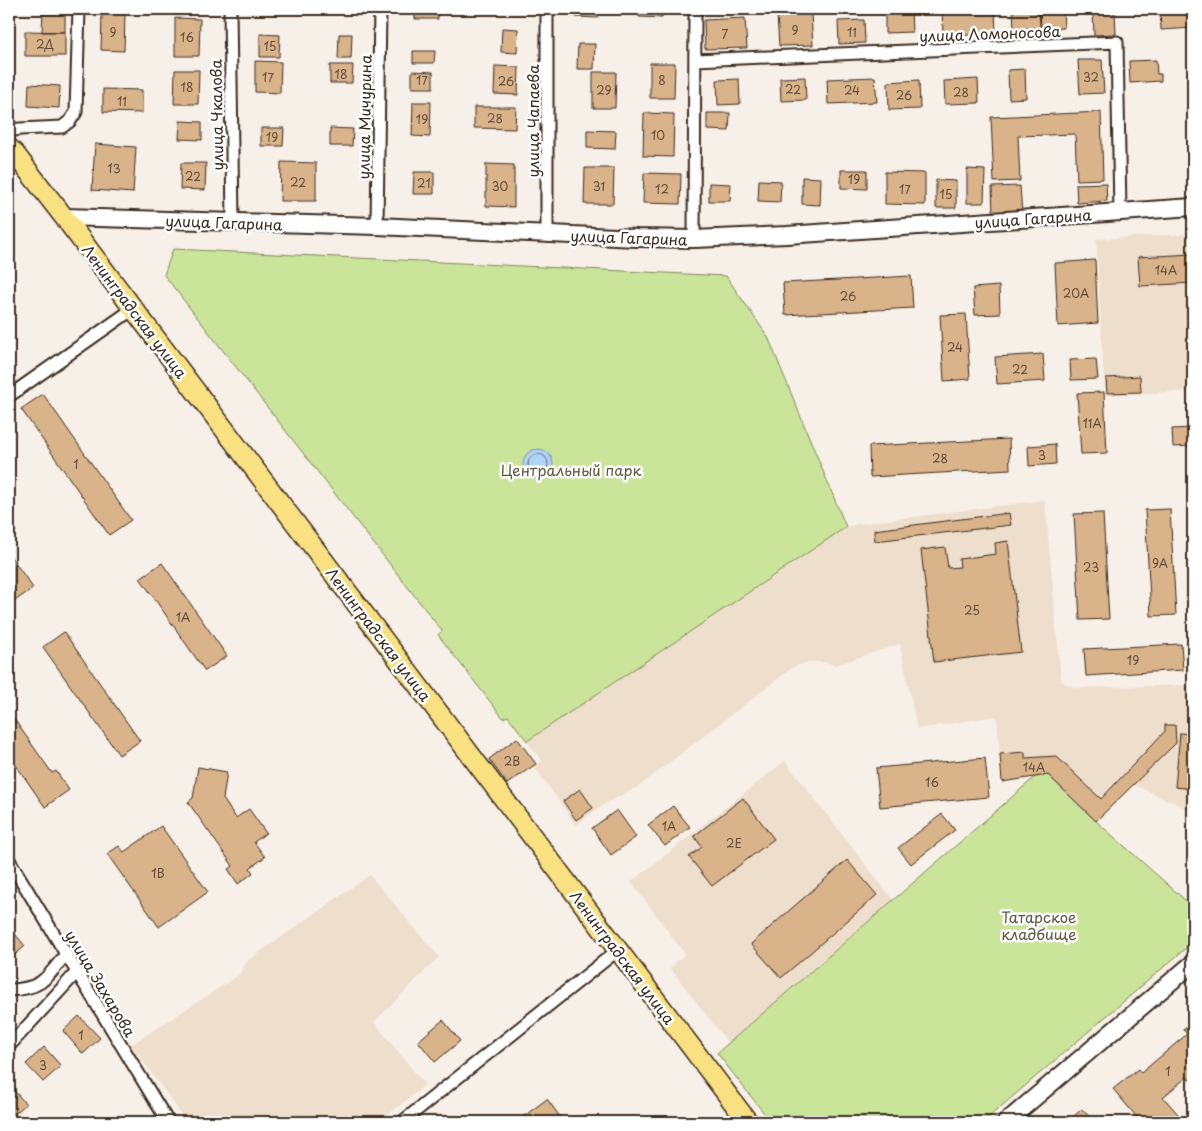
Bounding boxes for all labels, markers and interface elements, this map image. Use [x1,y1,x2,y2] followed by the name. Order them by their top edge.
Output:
[919,19,1062,47] street label: улица Ломоносова
[791,21,799,39] house number: 9
[109,23,117,41] house number: 9
[847,23,857,41] house number: 11
[722,25,729,43] house number: 7
[180,28,194,46] house number: 16
[36,35,55,53] house number: 2Д
[263,37,277,55] house number: 15
[351,54,377,180] street label: улица Мичурина
[204,58,228,171] street label: улица Чкалова
[521,64,544,178] street label: улица Чапаева
[335,65,347,83] house number: 18
[262,68,274,86] house number: 17
[1083,68,1099,86] house number: 32
[416,71,428,89] house number: 17
[658,71,666,89] house number: 8
[498,72,514,90] house number: 26
[181,78,193,96] house number: 18
[785,80,801,98] house number: 22
[596,81,612,99] house number: 29
[844,81,860,99] house number: 24
[953,83,969,101] house number: 28
[896,86,912,104] house number: 26
[117,92,127,110] house number: 11
[487,109,503,127] house number: 28
[416,110,428,128] house number: 19
[651,126,665,144] house number: 10
[266,128,278,146] house number: 19
[107,159,121,177] house number: 13
[185,167,201,185] house number: 22
[848,170,860,188] house number: 19
[290,173,306,191] house number: 22
[417,174,431,192] house number: 21
[492,177,509,195] house number: 30
[593,177,605,195] house number: 31
[655,180,669,198] house number: 12
[899,180,911,198] house number: 17
[939,185,953,203] house number: 15
[974,202,1093,234] street label: улица Гагарина
[165,208,283,236] street label: улица Гагарина
[570,223,688,251] street label: улица Гагарина
[77,239,193,383] street label: Ленинградская улица
[1155,261,1177,279] house number: 14А
[1063,284,1089,302] house number: 20А
[840,287,856,305] house number: 26
[947,338,963,356] house number: 24
[1012,360,1028,378] house number: 22
[1082,414,1102,432] house number: 11А
[1038,446,1046,464] house number: 3
[932,449,948,467] house number: 28
[73,455,79,473] house number: 1
[501,458,641,481] park label: Центральный парк
[1152,554,1168,572] house number: 9А
[1083,558,1099,576] house number: 23
[321,562,437,706] street label: Ленинградская улица
[964,601,980,619] house number: 25
[176,608,190,626] house number: 1А
[1127,651,1139,669] house number: 19
[504,752,520,770] house number: 2В
[1023,758,1045,776] house number: 14А
[925,773,939,791] house number: 16
[662,817,676,835] house number: 1А
[726,834,742,852] house number: 2Е
[151,864,165,882] house number: 1В
[565,885,681,1029] street label: Ленинградская улица
[1001,905,1077,945] park label: Татарское кладбище
[60,925,142,1041] street label: улица Захарова
[78,1026,84,1044] house number: 1
[39,1056,47,1074] house number: 3
[1165,1062,1171,1080] house number: 1

